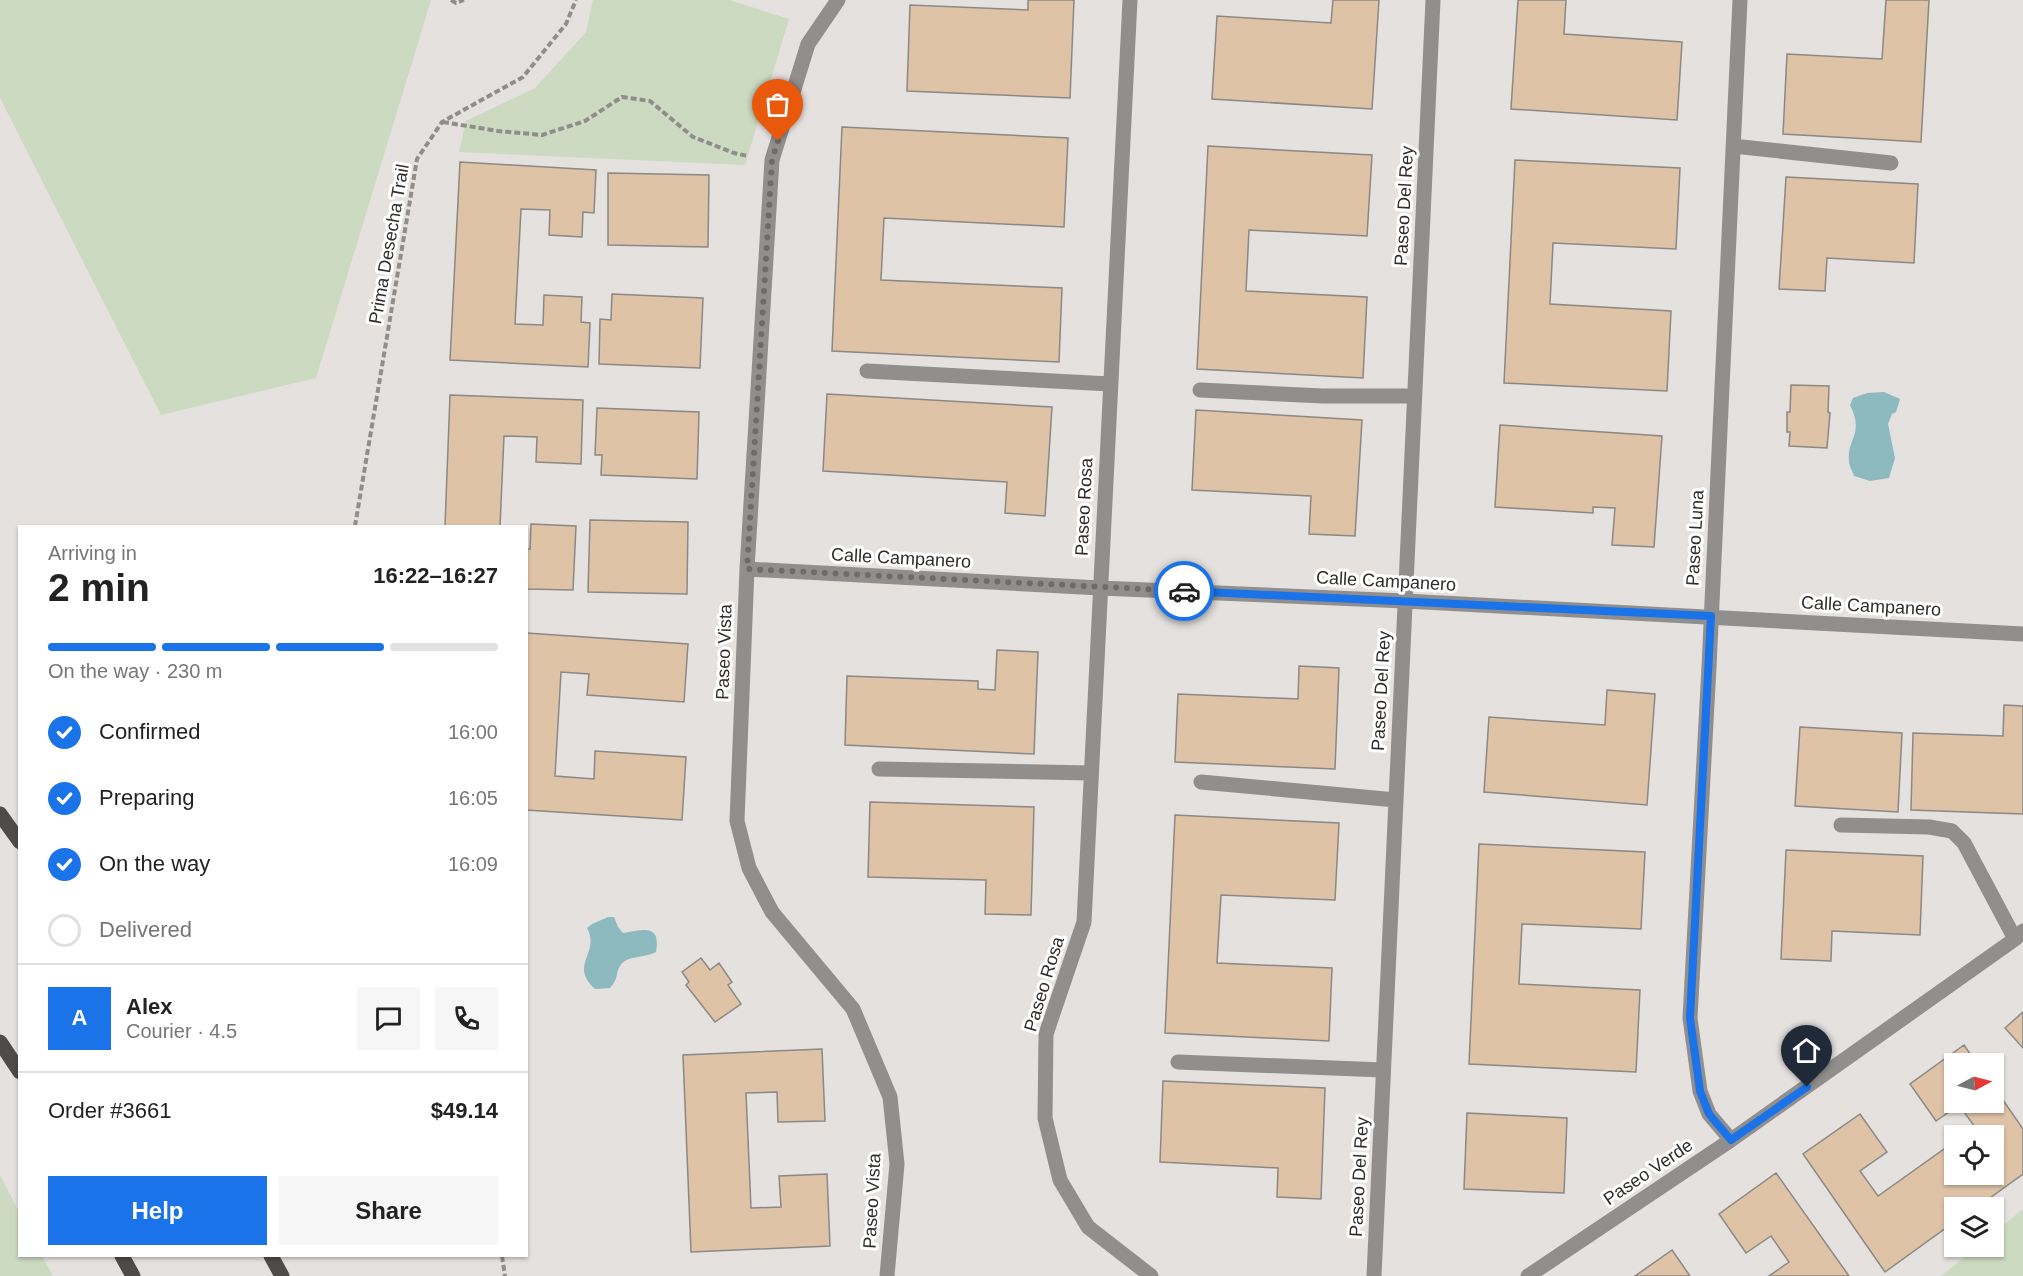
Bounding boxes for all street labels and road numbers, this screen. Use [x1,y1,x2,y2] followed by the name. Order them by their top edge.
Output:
[1391,146,1417,266] street label: Paseo Del Rey
[365,162,413,326] street label: Prima Desecha Trail
[1071,457,1097,556] street label: Paseo Rosa
[1682,489,1708,587] street label: Paseo Luna
[831,544,971,572] street label: Calle Campanero
[1316,567,1456,595] street label: Calle Campanero
[1801,592,1941,620] street label: Calle Campanero
[712,603,736,700] street label: Paseo Vista
[1368,631,1394,751] street label: Paseo Del Rey
[1020,933,1068,1034] street label: Paseo Rosa
[1346,1117,1372,1237] street label: Paseo Del Rey
[1600,1135,1696,1209] street label: Paseo Verde
[860,1152,885,1249] street label: Paseo Vista

